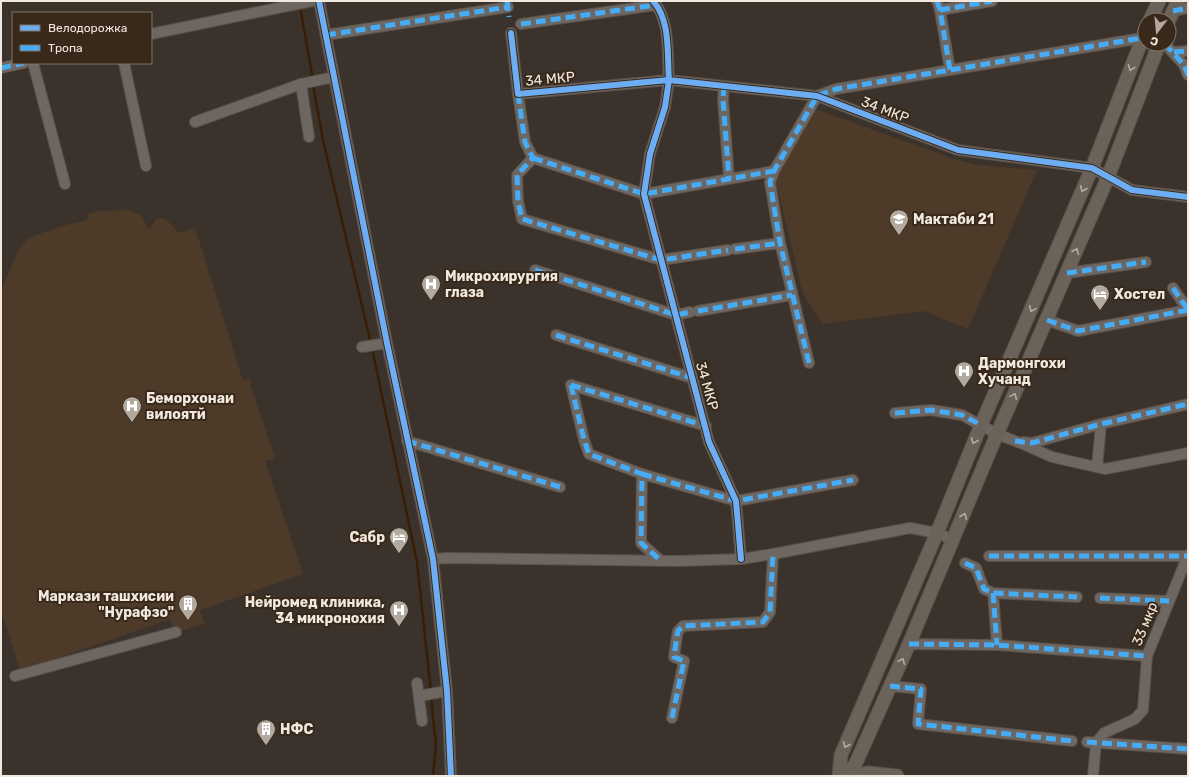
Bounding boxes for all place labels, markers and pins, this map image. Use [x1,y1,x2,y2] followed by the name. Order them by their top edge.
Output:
[888,208,910,236] school or university icon: Мактаби 21
[913,211,994,228] place label: Мактаби 21
[445,268,558,301] place label: Микрохирургия глаза
[420,273,442,301] hospital icon: Микрохирургия глаза
[1089,283,1111,311] hotel icon: Хостел
[1114,286,1165,303] place label: Хостел
[978,355,1066,388] place label: Дармонгохи Хучанд
[953,360,975,388] hospital icon: Дармонгохи Хучанд
[146,390,234,423] place label: Беморхонаи вилоятй
[121,395,143,423] hospital icon: Беморхонаи вилоятй
[388,526,410,554] hotel icon: Сабр
[349,529,385,546] place label: Сабр
[38,588,174,621] place label: Маркази ташхисии "Нурафзо"
[177,593,199,621] building icon: Маркази ташхисии "Нурафзо"
[245,594,385,627] place label: Нейромед клиника, 34 микронохия
[388,599,410,627] hospital icon: Нейромед клиника, 34 микронохия
[255,718,277,746] building icon: НФС
[280,721,313,738] place label: НФС

